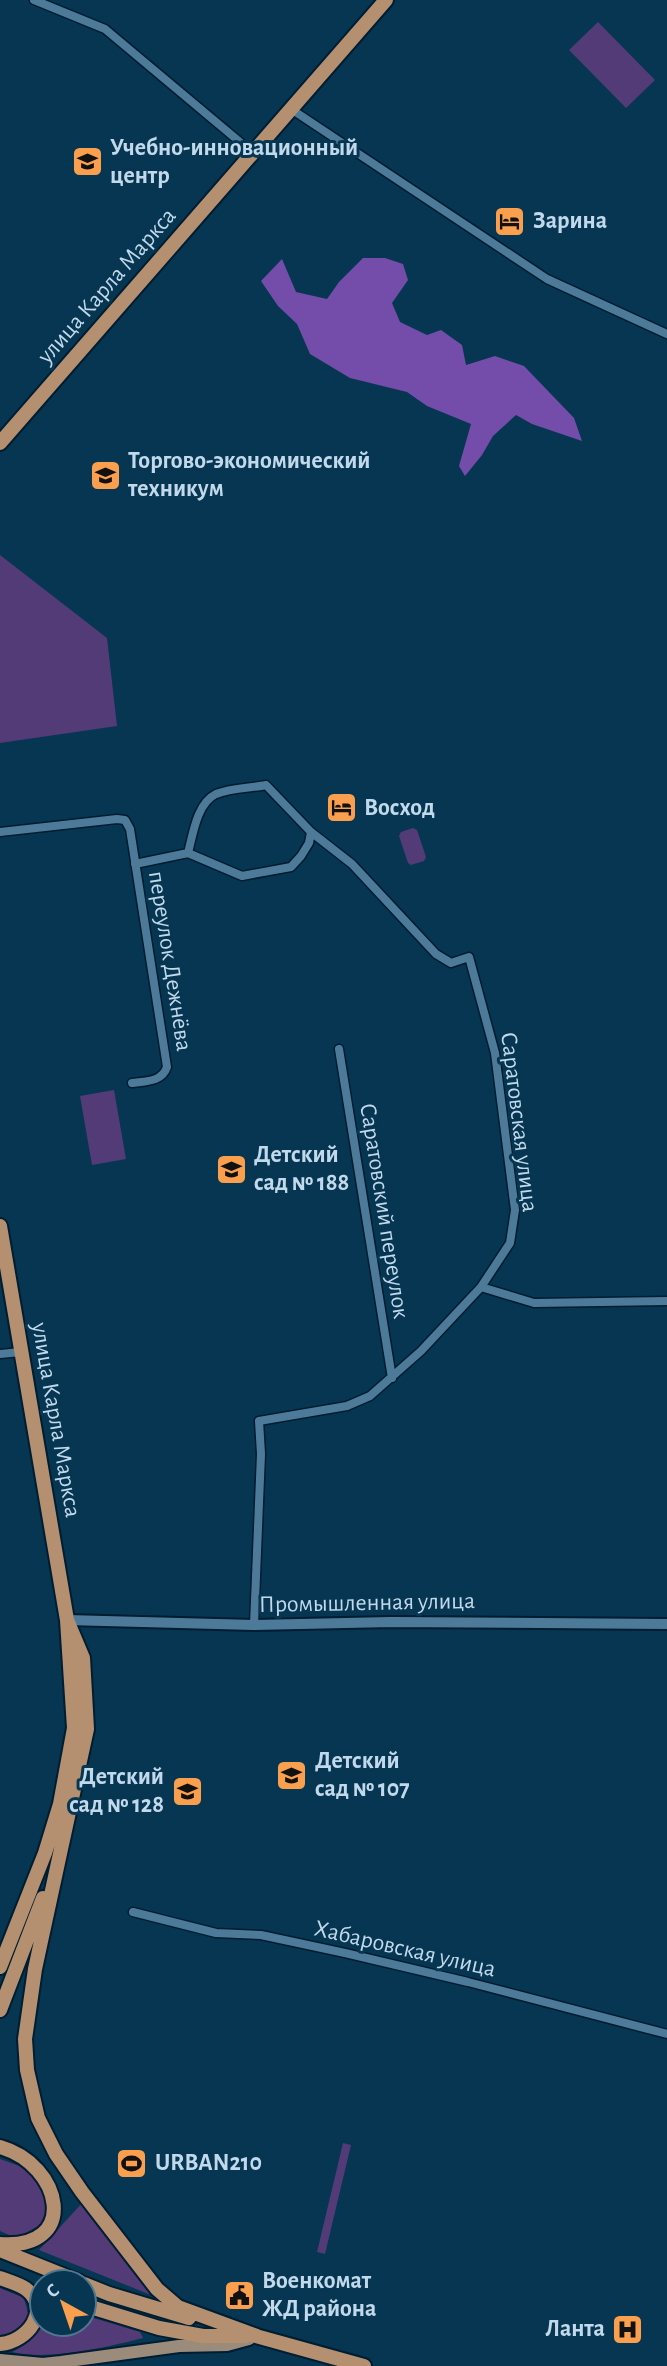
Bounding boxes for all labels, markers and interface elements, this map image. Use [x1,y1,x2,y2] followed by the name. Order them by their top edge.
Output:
[110,136,358,188] place label: Учебно-инновационный центр
[70,145,104,179] school or university icon: Учебно-инновационный центр
[33,204,181,369] street label: улица Карла Маркса
[493,204,527,238] hotel icon: Зарина
[533,209,607,233] place label: Зарина
[127,449,371,501] place label: Торгово-экономический техникум
[88,458,122,492] school or university icon: Торгово-экономический техникум
[324,791,358,825] hotel icon: Восход
[364,796,435,820] place label: Восход
[144,869,196,1053] street label: переулок Дежнёва
[496,1031,542,1213] street label: Саратовская улица
[355,1101,413,1321] street label: Саратовский переулок
[254,1143,349,1195] place label: Детский сад № 188
[214,1152,248,1186] school or university icon: Детский сад № 188
[27,1320,85,1519] street label: улица Карла Маркса
[259,1589,475,1617] street label: Промышленная улица
[315,1749,410,1801] place label: Детский сад № 107
[275,1758,309,1792] school or university icon: Детский сад № 107
[69,1765,164,1817] place label: Детский сад № 128
[170,1774,204,1808] school or university icon: Детский сад № 128
[312,1916,498,1982] street label: Хабаровская улица
[115,2146,149,2180] sports icon: URBAN210
[155,2151,262,2175] place label: URBAN210
[28,2268,98,2338] north arrow
[262,2269,376,2321] place label: Военкомат ЖД района
[222,2278,256,2312] public building icon: Военкомат ЖД района
[43,2280,63,2302] text: С
[611,2312,645,2346] hospital icon: Ланта
[545,2317,605,2341] place label: Ланта

